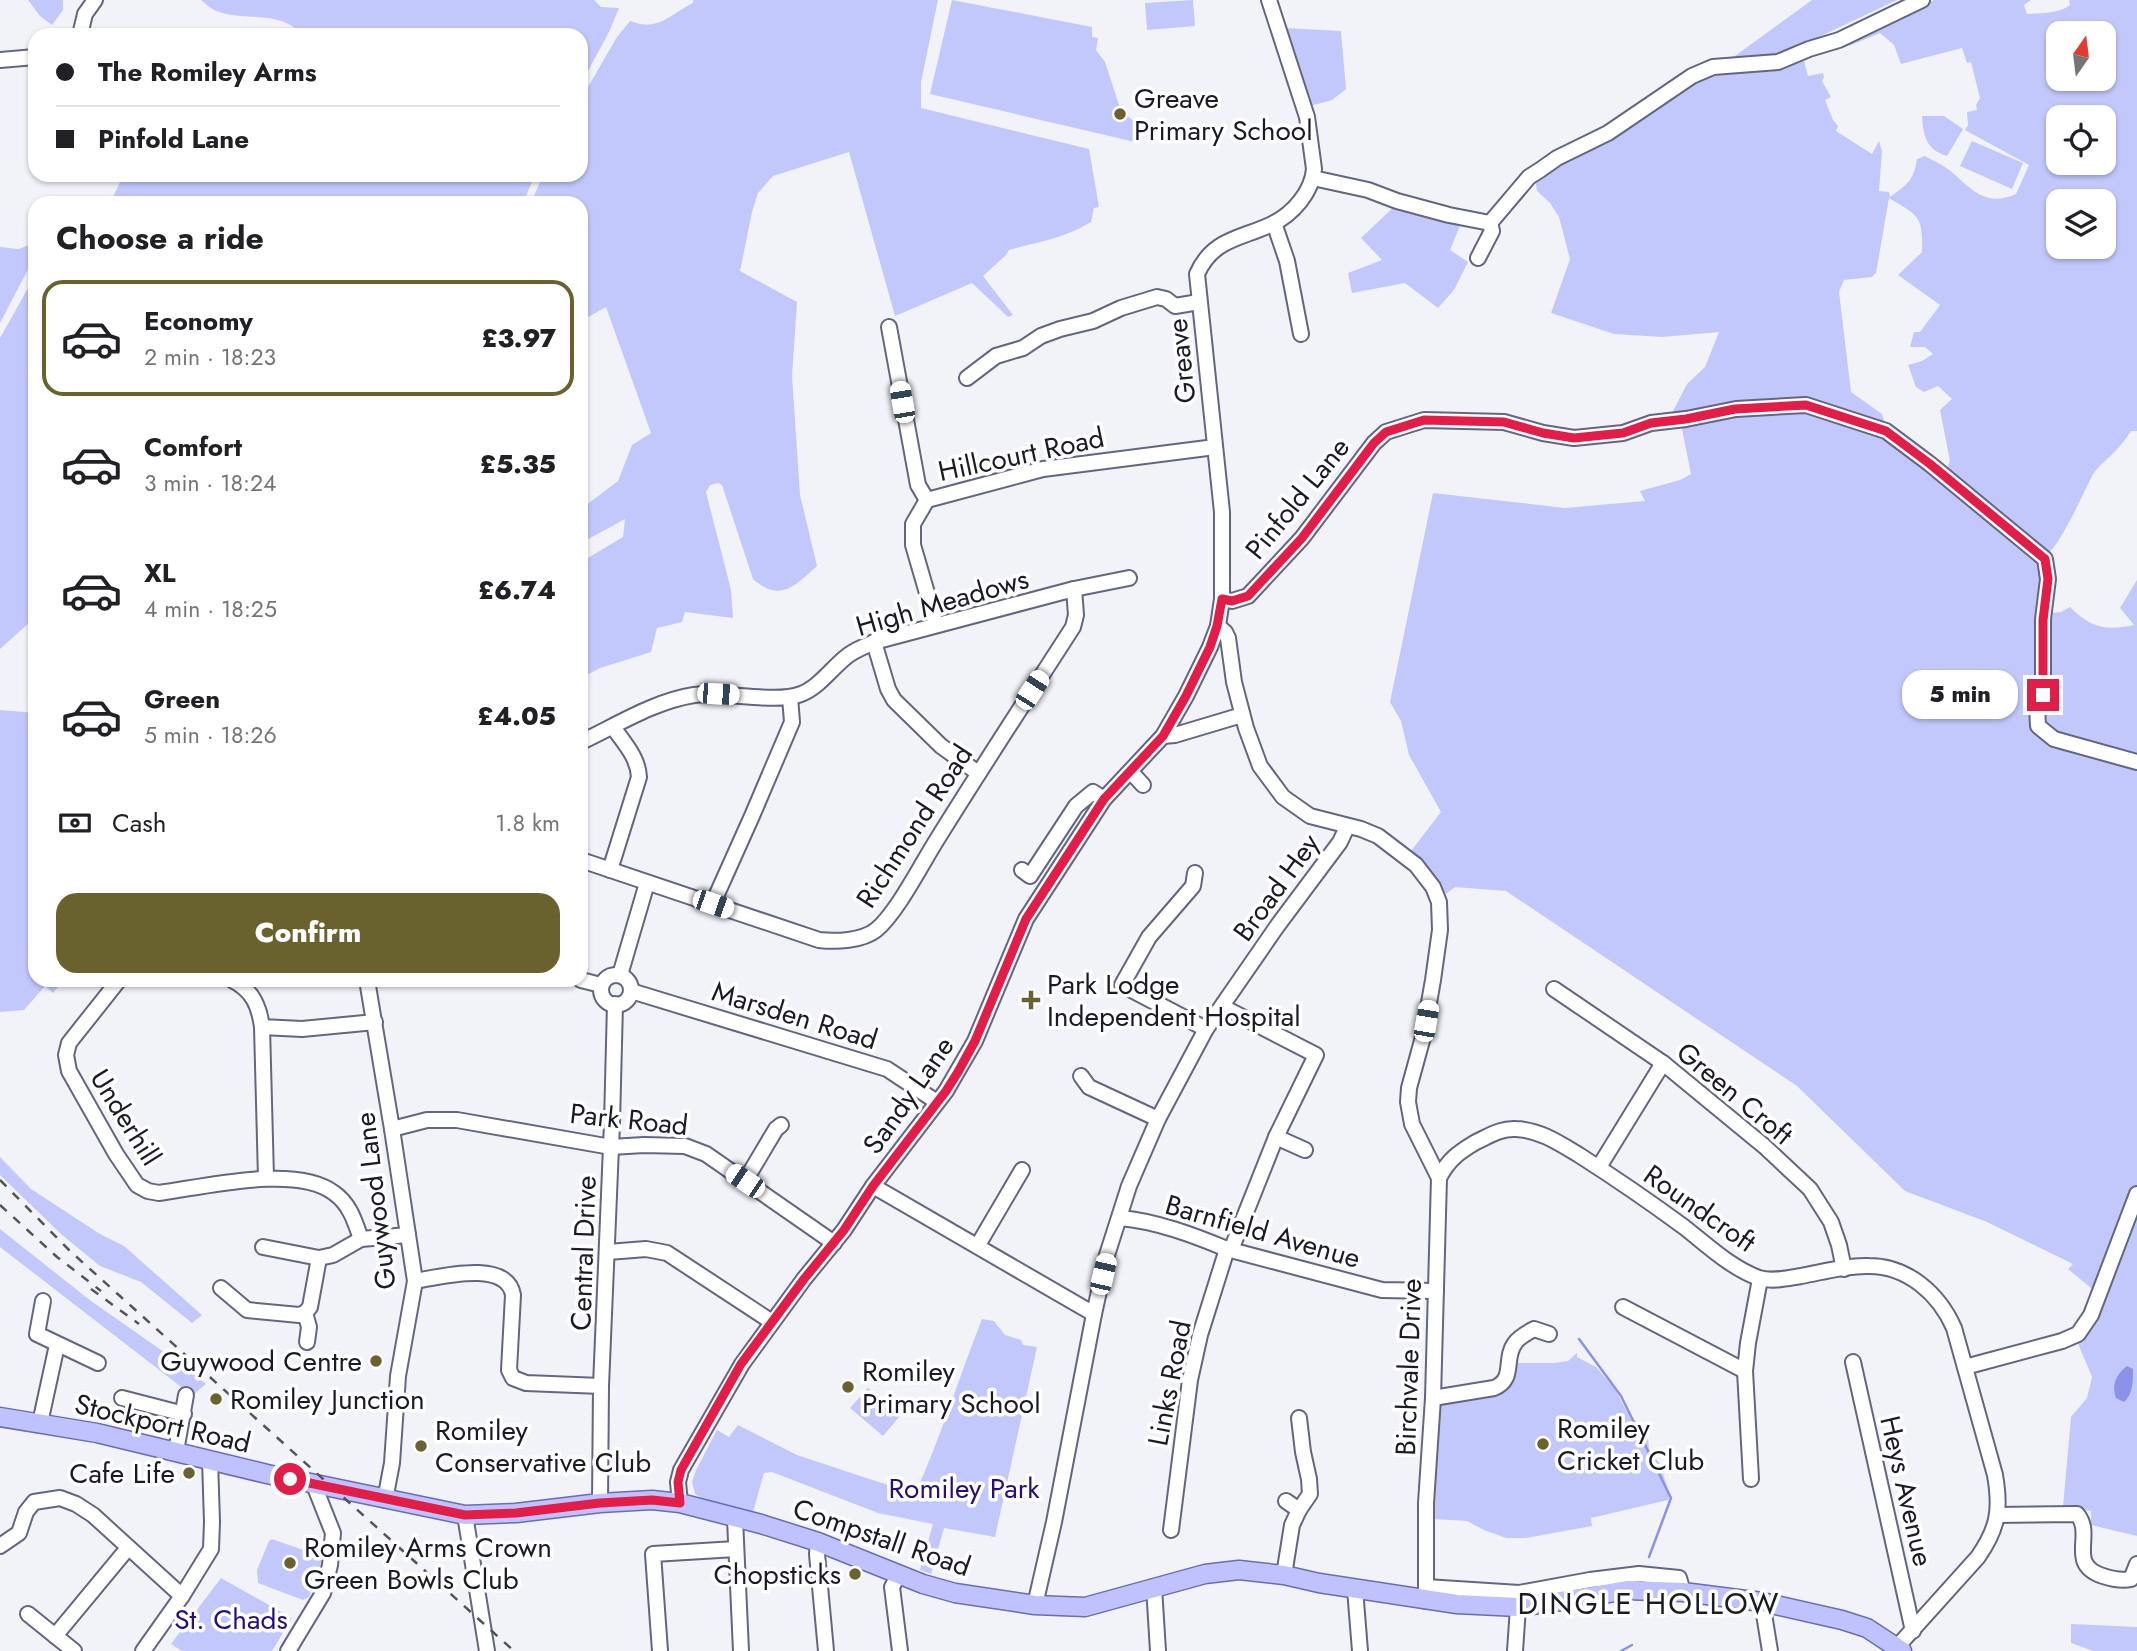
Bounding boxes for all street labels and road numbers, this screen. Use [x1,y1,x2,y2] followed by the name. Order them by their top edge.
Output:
[1157,317,1206,405] street label: Greave
[934,417,1108,492] street label: Hillcourt Road
[1235,428,1359,568] street label: Pinfold Lane
[851,558,1033,647] street label: High Meadows
[846,736,983,916] street label: Richmond Road
[1223,824,1330,950] street label: Broad Hey
[707,971,883,1060] street label: Marsden Road
[853,1028,964,1162] street label: Sandy Lane
[1667,1032,1802,1155] street label: Green Croft
[80,1061,171,1174] street label: Underhill
[568,1093,690,1146] street label: Park Road
[344,1110,407,1292] street label: Guywood Lane
[1635,1155,1764,1262] street label: Roundcroft
[560,1175,607,1331] street label: Central Drive
[1161,1184,1365,1279] street label: Barnfield Avenue
[1385,1278,1432,1456] street label: Birchvale Drive
[1137,1317,1202,1449] street label: Links Road
[71,1383,255,1464] street label: Stockport Road
[1869,1412,1944,1570] street label: Heys Avenue
[788,1488,976,1587] street label: Compstall Road

